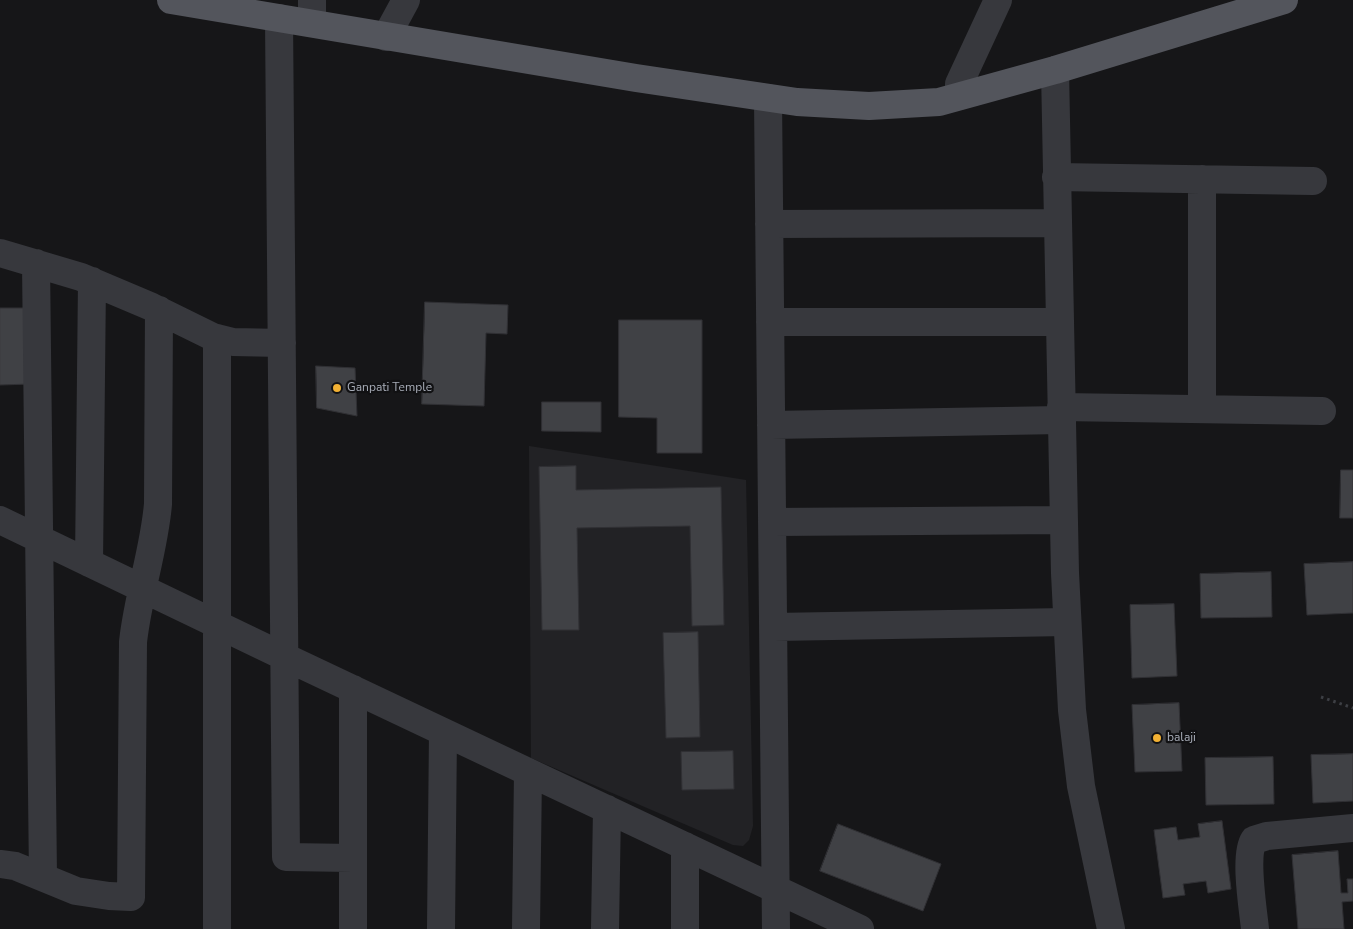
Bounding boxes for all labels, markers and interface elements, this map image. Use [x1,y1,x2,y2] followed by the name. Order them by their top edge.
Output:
[347,381,432,395] place label: Ganpati Temple
[331,382,343,394] marker: Ganpati Temple
[1167,731,1196,745] place label: balaji
[1151,732,1163,744] marker: balaji

